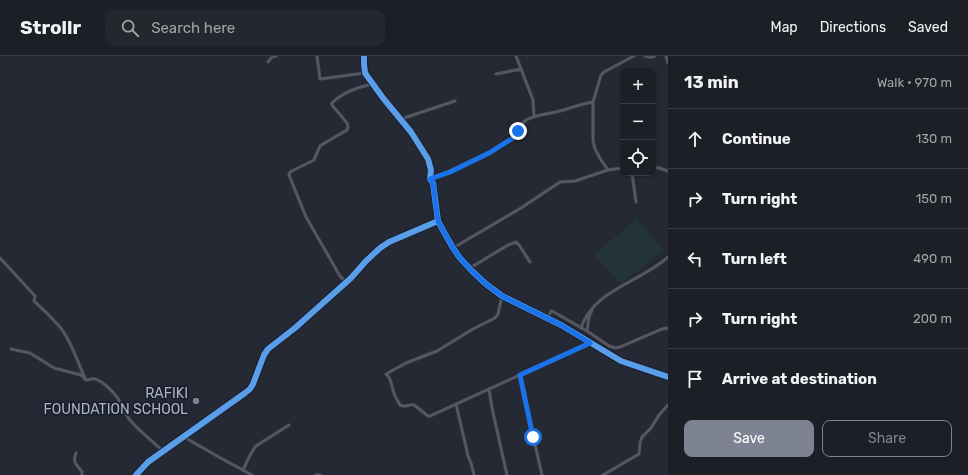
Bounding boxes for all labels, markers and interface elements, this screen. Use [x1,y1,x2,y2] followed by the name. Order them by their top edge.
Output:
[105,10,385,46] search box
[20,16,81,39] text: Strollr
[119,17,141,39] icon: search
[151,19,235,37] text: Search here
[771,19,798,36] text: Map
[820,19,886,36] text: Directions
[908,19,948,36] text: Saved
[620,68,656,176] map controls
[620,68,656,104] button: +
[684,72,739,92] text: 13 min
[877,75,952,90] text: Walk · 970 m
[620,104,656,140] button: −
[509,122,527,140] route end
[684,128,706,150] icon: ahead
[722,130,791,148] text: Continue
[916,131,952,146] text: 130 m
[620,140,656,176] button: locate
[684,188,706,210] icon: right
[722,190,797,208] text: Turn right
[916,191,952,206] text: 150 m
[684,248,706,270] icon: left
[722,250,787,268] text: Turn left
[913,251,952,266] text: 490 m
[684,308,706,330] icon: right
[722,310,797,328] text: Turn right
[913,311,952,326] text: 200 m
[684,368,706,390] icon: arrive
[722,370,877,388] text: Arrive at destination
[44,385,188,418] place label: RAFIKI FOUNDATION SCHOOL
[191,396,201,406] marker: RAFIKI FOUNDATION SCHOOL
[684,420,814,457] button: Save
[822,420,952,457] button: Share
[524,428,542,446] route start

